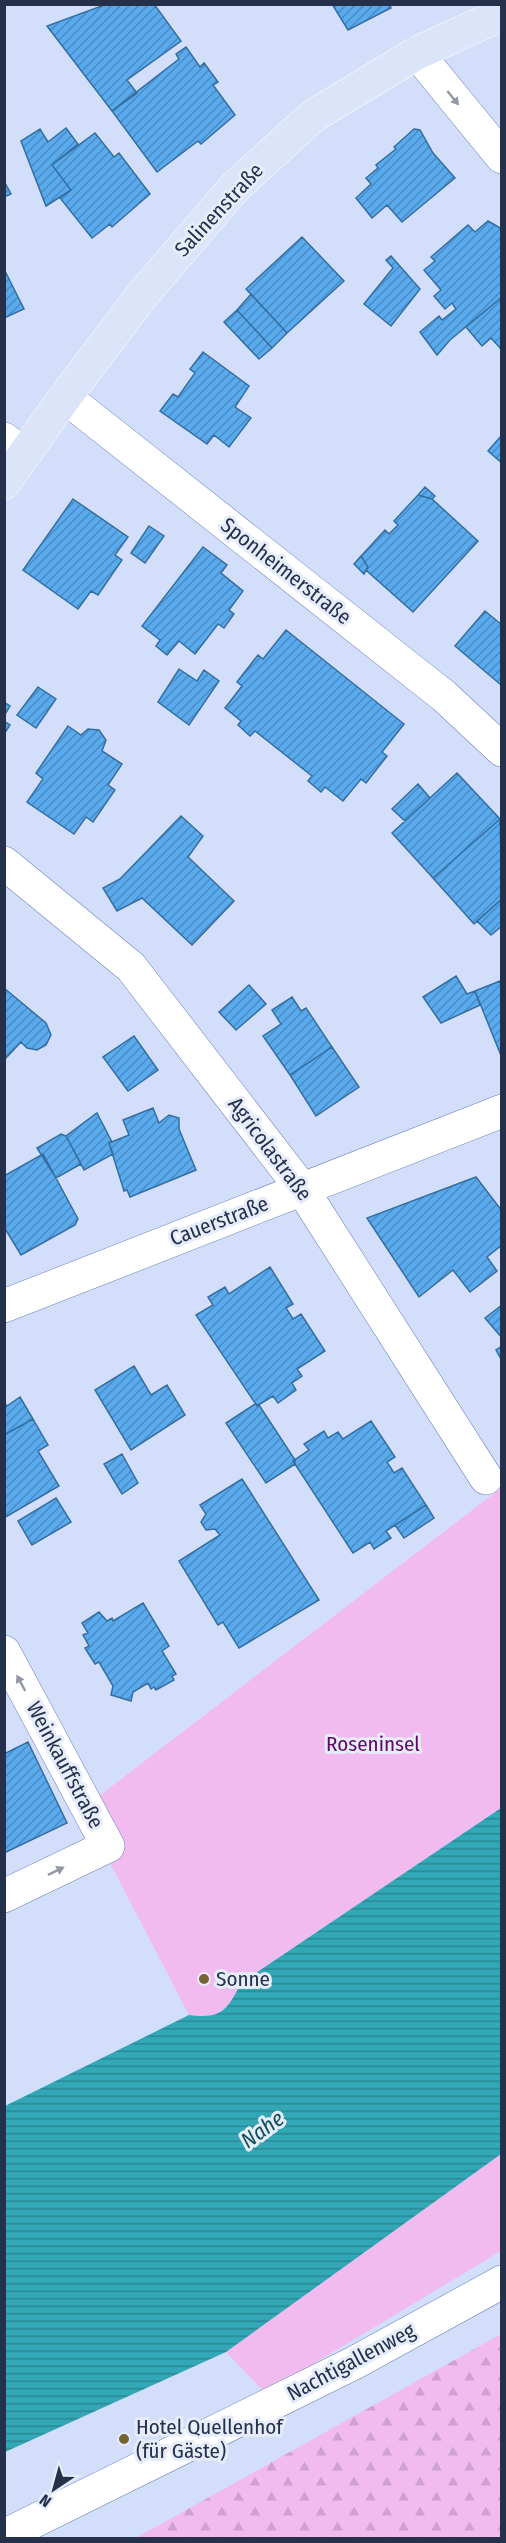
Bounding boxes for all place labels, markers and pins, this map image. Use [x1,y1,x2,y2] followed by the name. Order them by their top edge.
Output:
[216,1966,270,1992] place label: Sonne
[197,1972,211,1986] marker: Sonne
[136,2414,284,2464] place label: Hotel Quellenhof (für Gäste)
[117,2432,131,2446] marker: Hotel Quellenhof (für Gäste)

